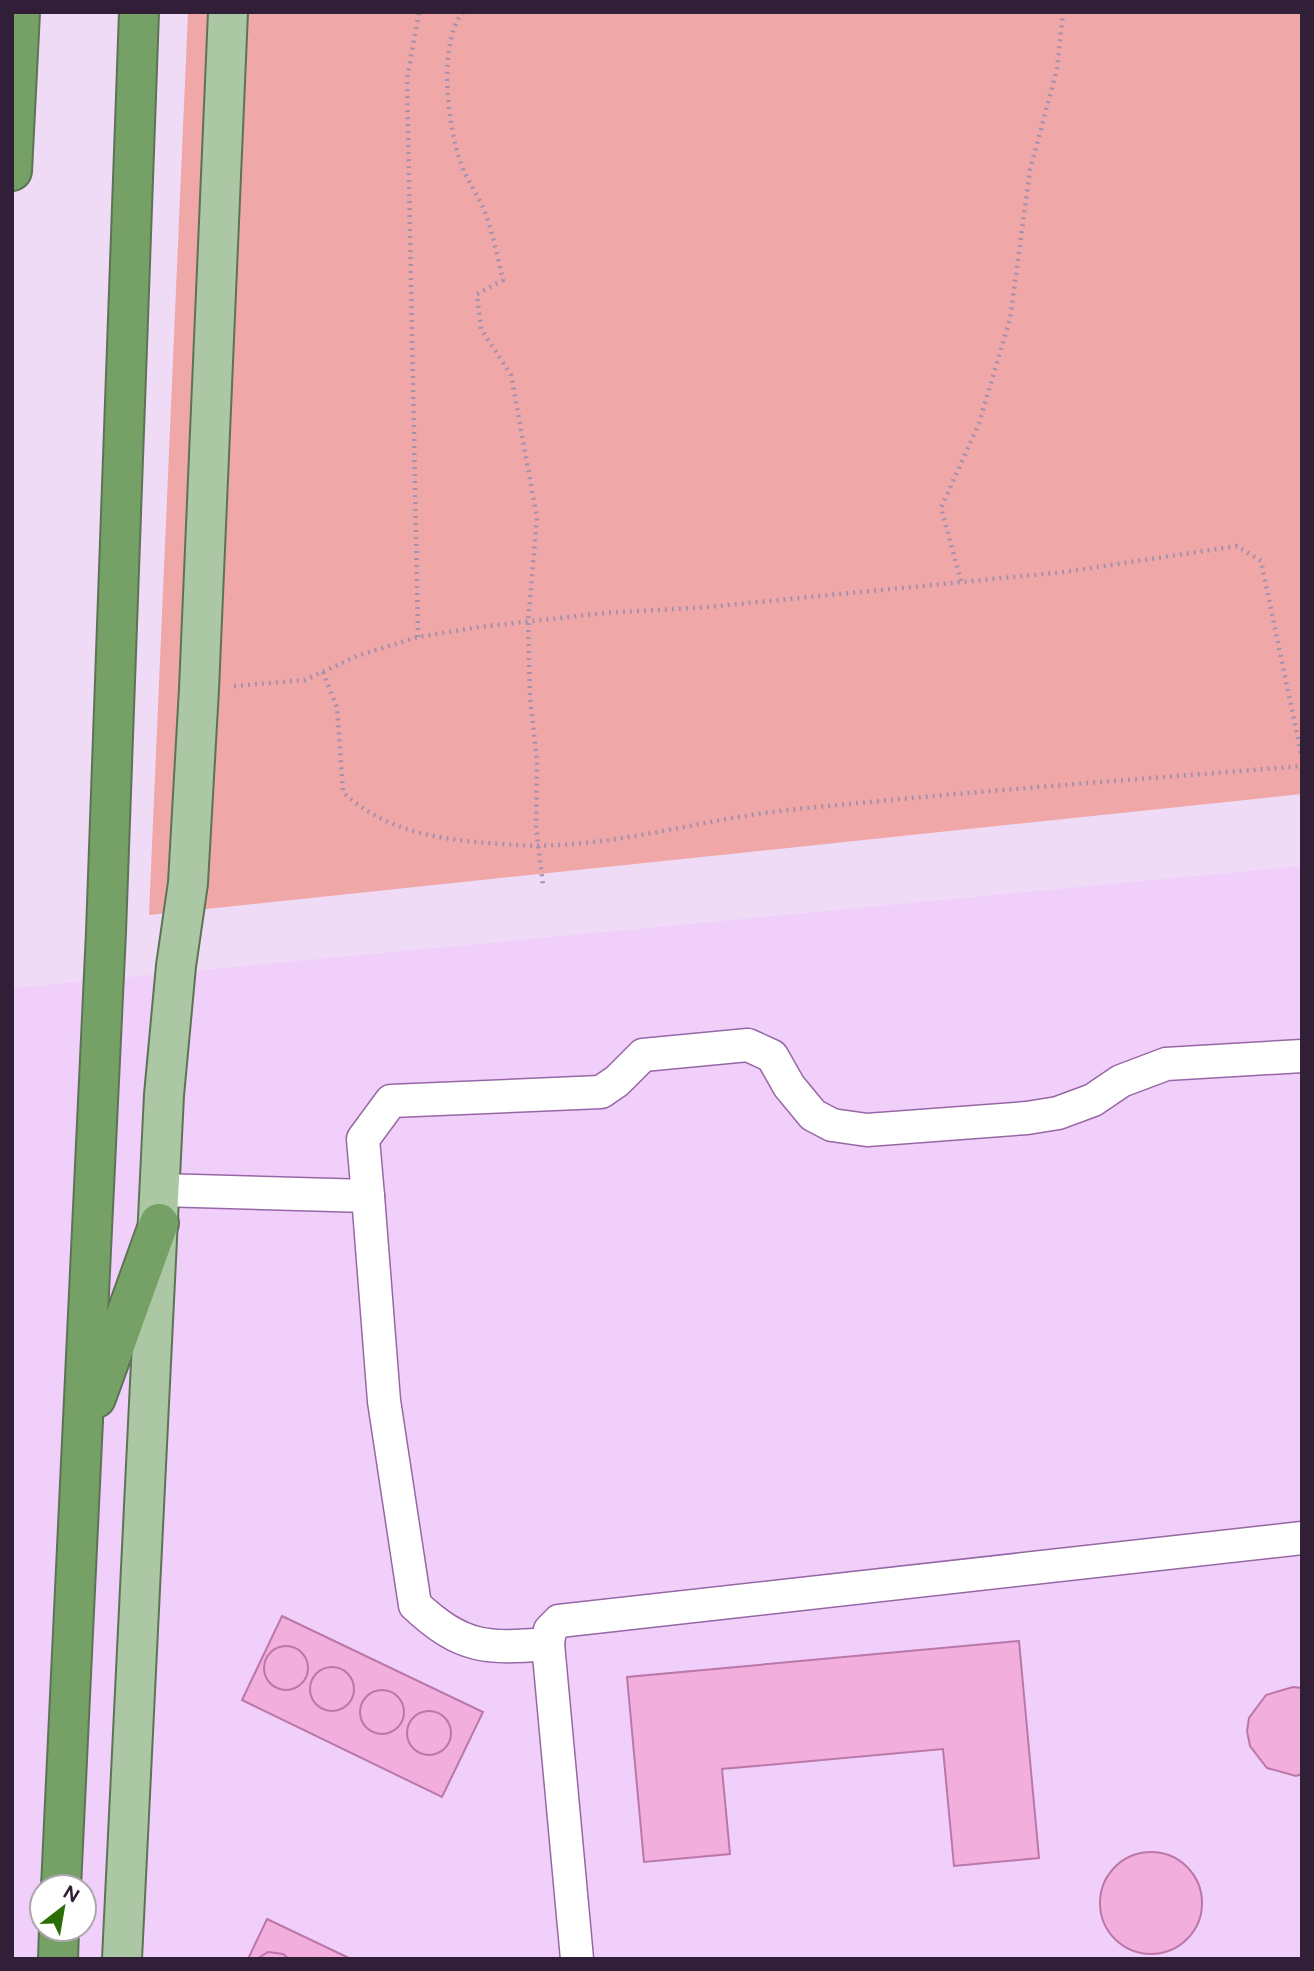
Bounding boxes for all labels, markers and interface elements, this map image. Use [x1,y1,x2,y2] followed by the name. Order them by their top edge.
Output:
[28,1873,98,1943] north arrow
[59,1880,84,1907] text: N

